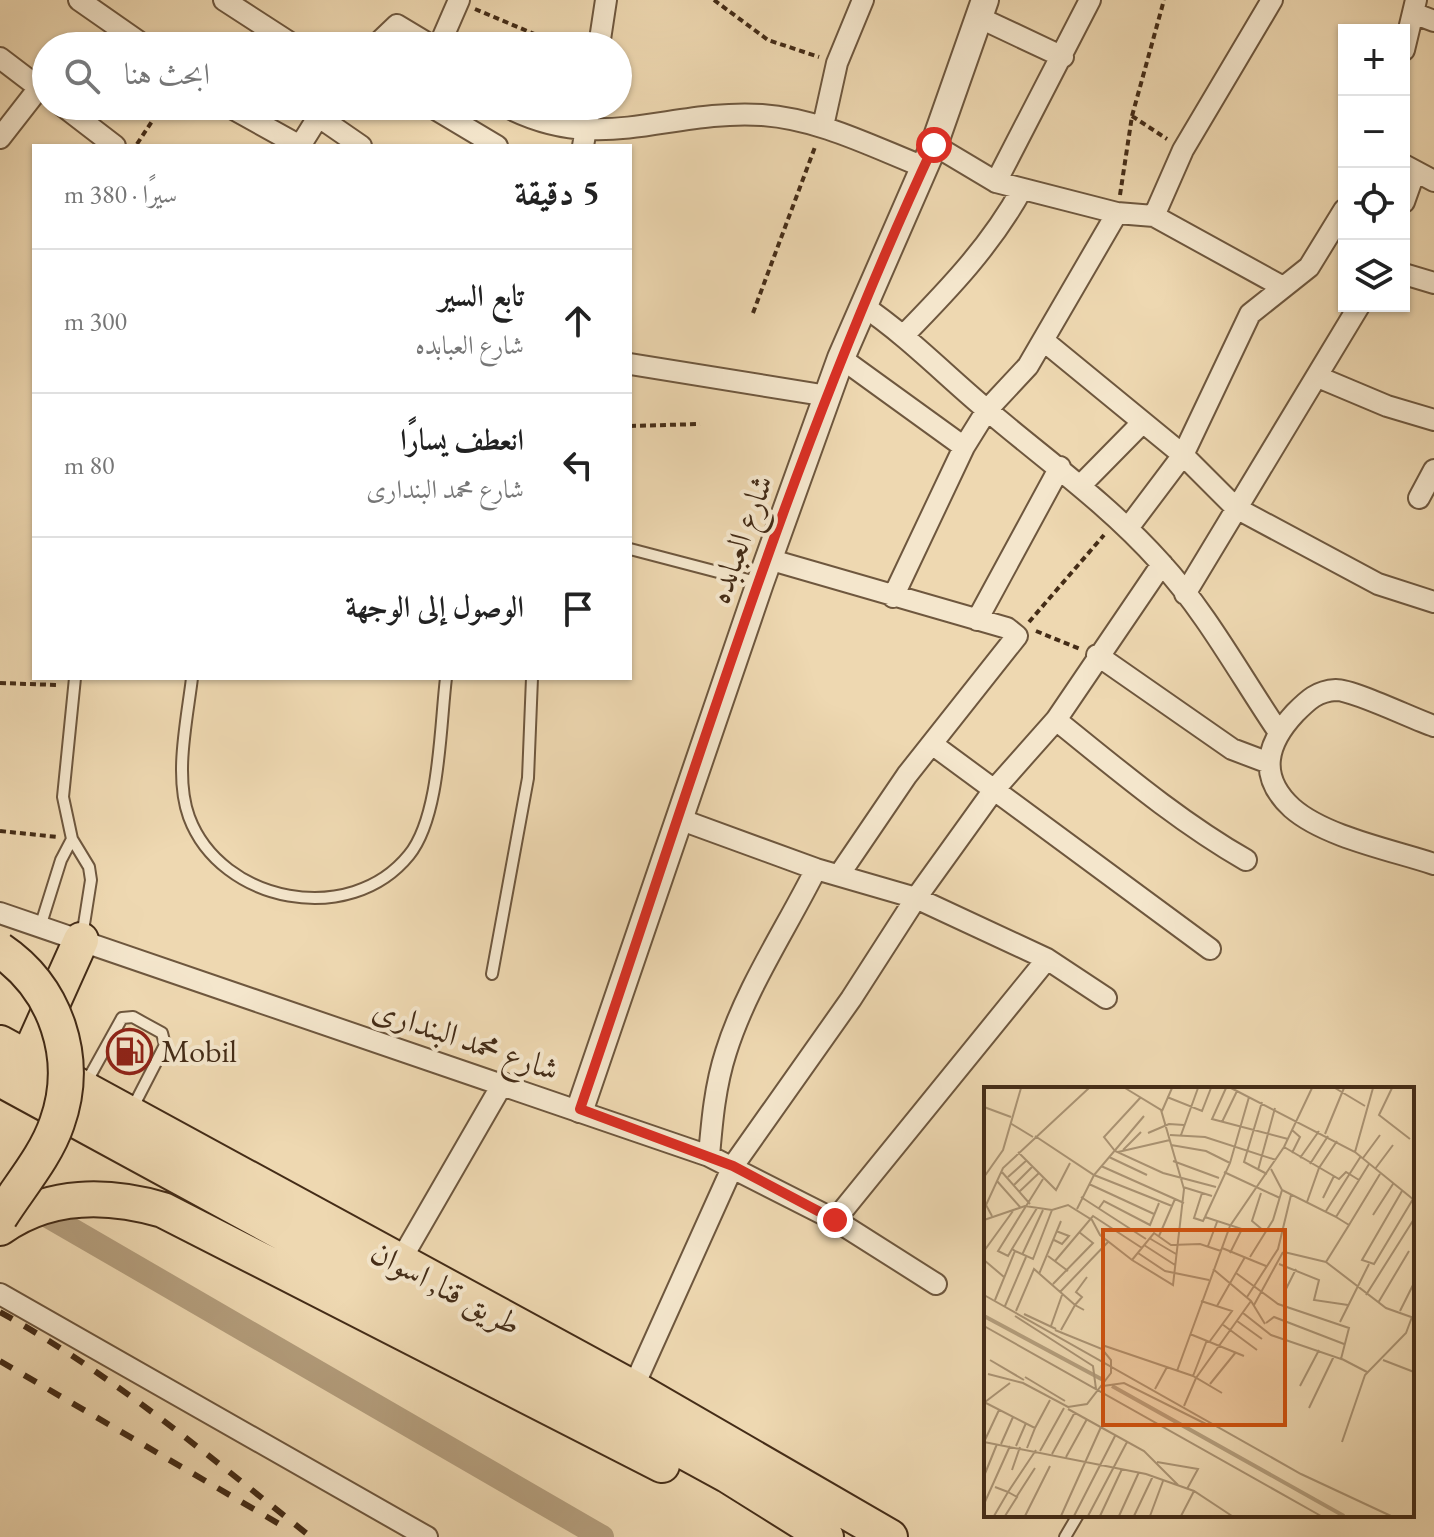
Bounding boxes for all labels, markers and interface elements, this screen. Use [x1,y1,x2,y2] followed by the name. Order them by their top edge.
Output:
[1338,24,1410,312] map controls
[1338,24,1410,96] button: +
[32,32,632,120] search box
[60,54,104,98] icon: search
[124,54,210,93] text: ابحث هنا
[1338,96,1410,168] button: −
[916,127,952,163] route start
[1338,168,1410,240] button: locate
[515,170,600,214] text: 5 دقيقة
[64,177,177,211] text: سيرًا · 380 m
[1338,240,1410,312] button: layers
[439,276,524,315] text: تابع السير
[556,299,600,343] icon: ahead
[64,304,127,338] text: 300 m
[415,328,524,362] text: شارع العبابده
[400,420,524,459] text: انعطف يسارًا
[556,443,600,487] icon: left
[64,448,114,482] text: 80 m
[697,469,788,611] street label: شارع العبابده
[366,472,524,506] text: شارع محمد البندارى
[345,587,524,626] text: الوصول إلى الوجهة
[556,587,600,631] icon: arrive
[365,988,565,1096] street label: شارع محمد البندارى
[106,1027,154,1075] fuel station icon: Mobil
[161,1030,237,1072] place label: Mobil
[984,1087,1414,1517] inset map
[817,1202,853,1238] route end
[363,1231,529,1345] street label: طريق قنا, اسوان

